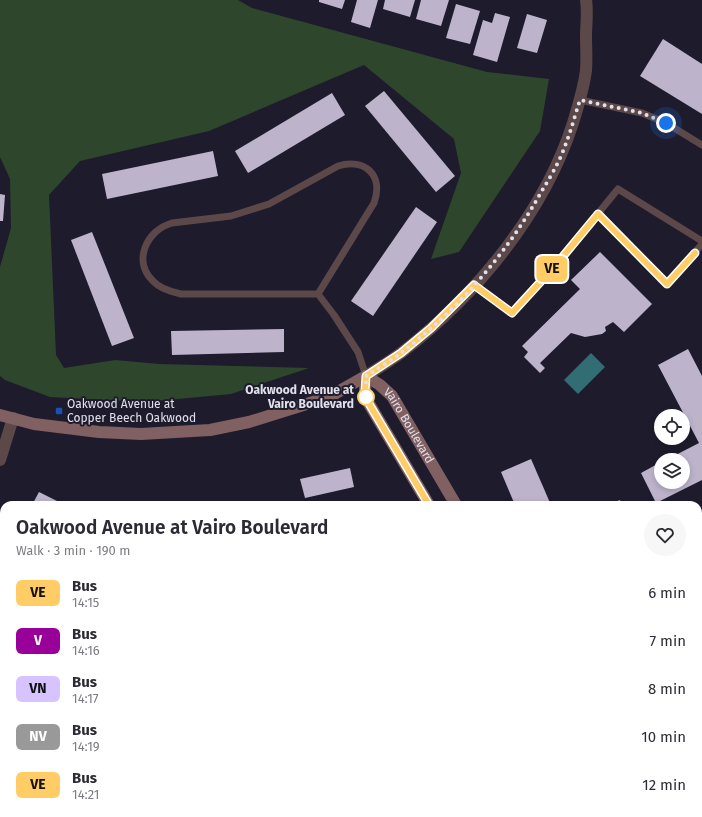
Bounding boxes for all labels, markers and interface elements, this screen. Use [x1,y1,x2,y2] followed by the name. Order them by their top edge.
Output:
[656,113,676,133] your location
[534,256,570,282] line badge: VE
[544,260,560,277] text: VE
[245,383,354,411] place label: Oakwood Avenue at Vairo Boulevard
[381,385,437,466] street label: Vairo Boulevard
[357,388,375,406] marker: Oakwood Avenue at Vairo Boulevard
[67,397,196,425] place label: Oakwood Avenue at Copper Beech Oakwood
[54,406,64,416] marker: Oakwood Avenue at Copper Beech Oakwood
[654,409,690,489] map controls
[654,409,690,445] button: locate
[654,453,690,489] button: layers
[644,514,686,556] button: heart
[16,516,328,539] text: Oakwood Avenue at Vairo Boulevard
[16,543,130,558] text: Walk · 3 min · 190 m
[72,577,97,595] text: Bus
[30,584,46,601] text: VE
[648,584,686,602] text: 6 min
[72,595,99,610] text: 14:15
[72,625,97,643] text: Bus
[34,632,42,649] text: V
[649,632,686,650] text: 7 min
[72,643,100,658] text: 14:16
[72,673,97,691] text: Bus
[29,680,47,697] text: VN
[648,680,686,698] text: 8 min
[72,691,99,706] text: 14:17
[72,721,97,739] text: Bus
[29,728,47,745] text: NV
[641,728,686,746] text: 10 min
[72,739,100,754] text: 14:19
[72,769,97,787] text: Bus
[30,776,46,793] text: VE
[642,776,686,794] text: 12 min
[72,787,99,802] text: 14:21

